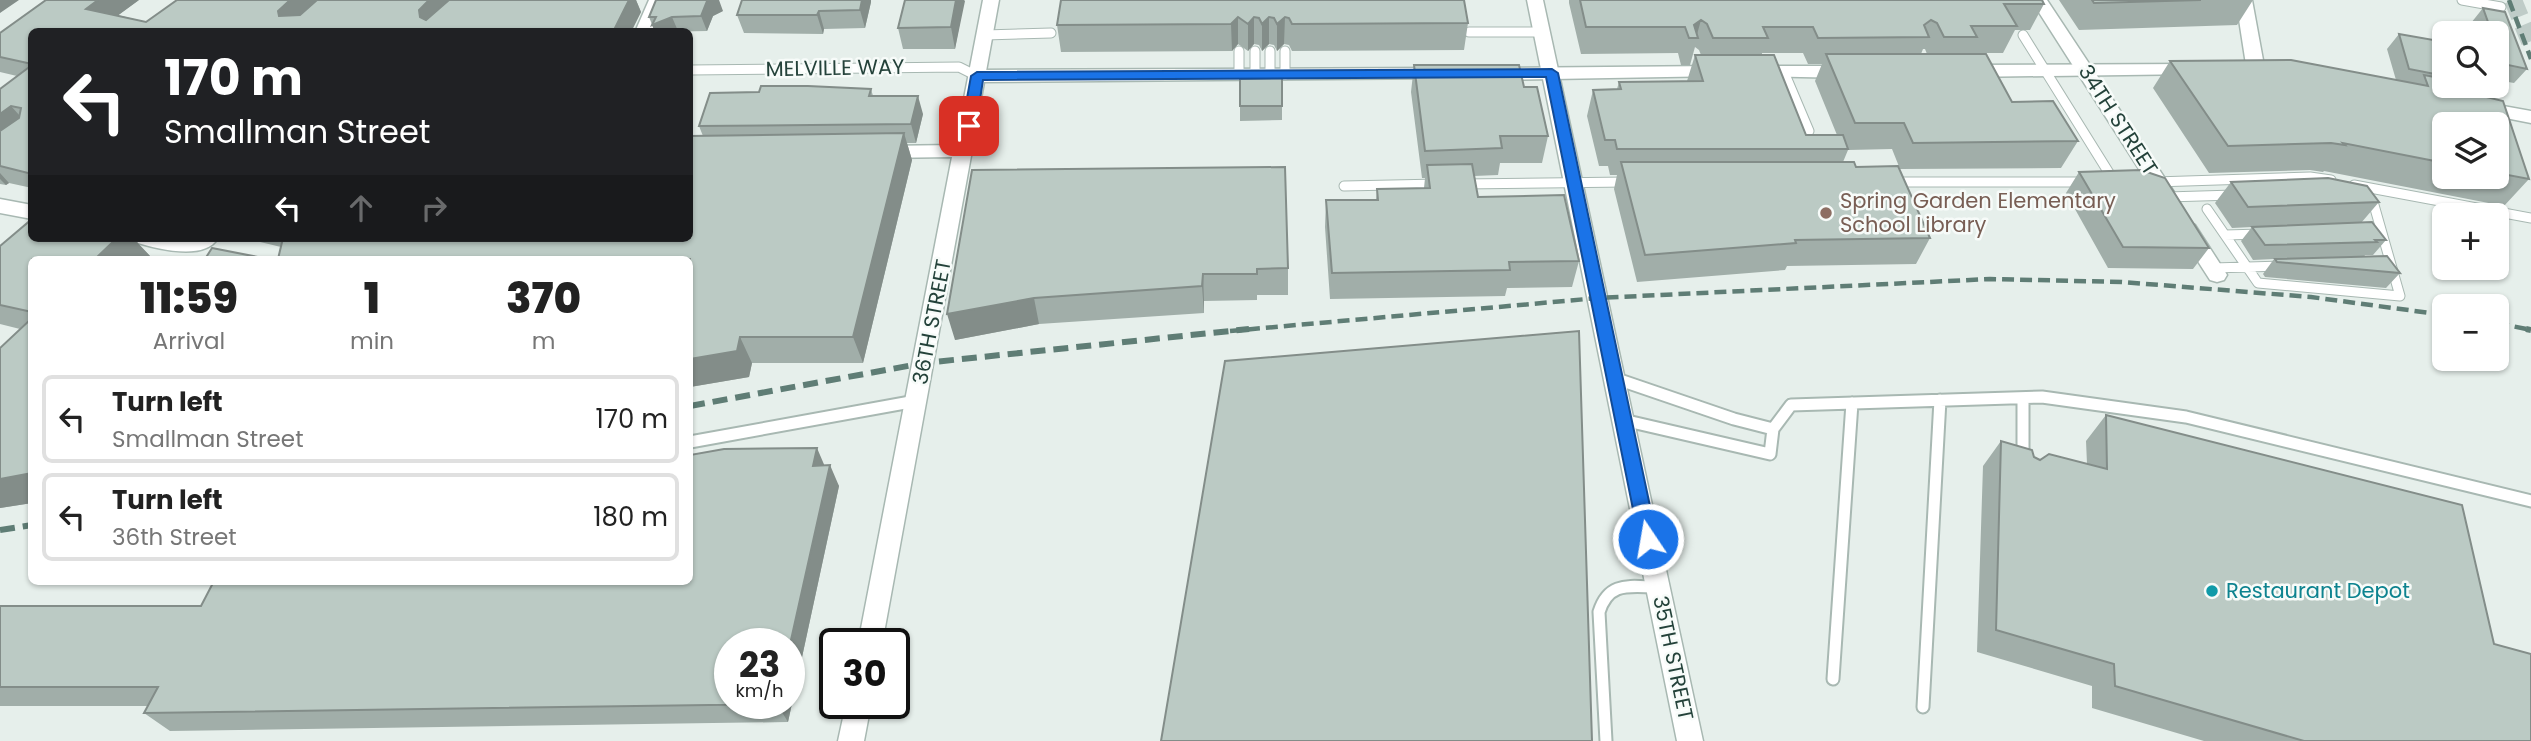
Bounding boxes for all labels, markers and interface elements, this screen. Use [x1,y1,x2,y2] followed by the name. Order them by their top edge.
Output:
[2432,21,2509,371] map controls
[2432,21,2509,98] button: search
[164,44,303,112] text: 170 m
[765,52,905,83] street label: MELVILLE WAY
[49,56,140,147] icon: left
[2072,59,2165,181] street label: 34TH STREET
[939,96,999,156] pin
[950,107,988,145] icon: arrive
[164,109,430,154] text: Smallman Street
[2432,112,2509,189] button: layers
[1840,186,2116,239] place label: Spring Garden Elementary School Library
[269,189,307,227] icon: left
[342,189,380,227] icon: ahead
[415,189,453,227] icon: right
[2432,203,2509,280] button: +
[1818,205,1834,221] marker: Spring Garden Elementary School Library
[905,257,958,387] street label: 36TH STREET
[140,269,238,328] text: 11:59
[364,269,380,328] text: 1
[506,269,581,328] text: 370
[2432,294,2509,371] button: −
[153,325,225,357] text: Arrival
[350,325,394,357] text: min
[532,325,555,357] text: m
[112,384,223,420] text: Turn left
[53,400,91,438] icon: left
[595,401,668,437] text: 170 m
[112,423,304,455] text: Smallman Street
[112,482,223,518] text: Turn left
[53,498,91,536] icon: left
[593,499,668,535] text: 180 m
[1611,502,1685,576] position arrow
[112,521,237,553] text: 36th Street
[2226,576,2410,605] place label: Restaurant Depot
[2204,583,2220,599] marker: Restaurant Depot
[1646,593,1701,723] street label: 35TH STREET
[819,628,910,719] speed limit sign: 30
[739,640,780,689] text: 23
[736,678,783,703] text: km/h

